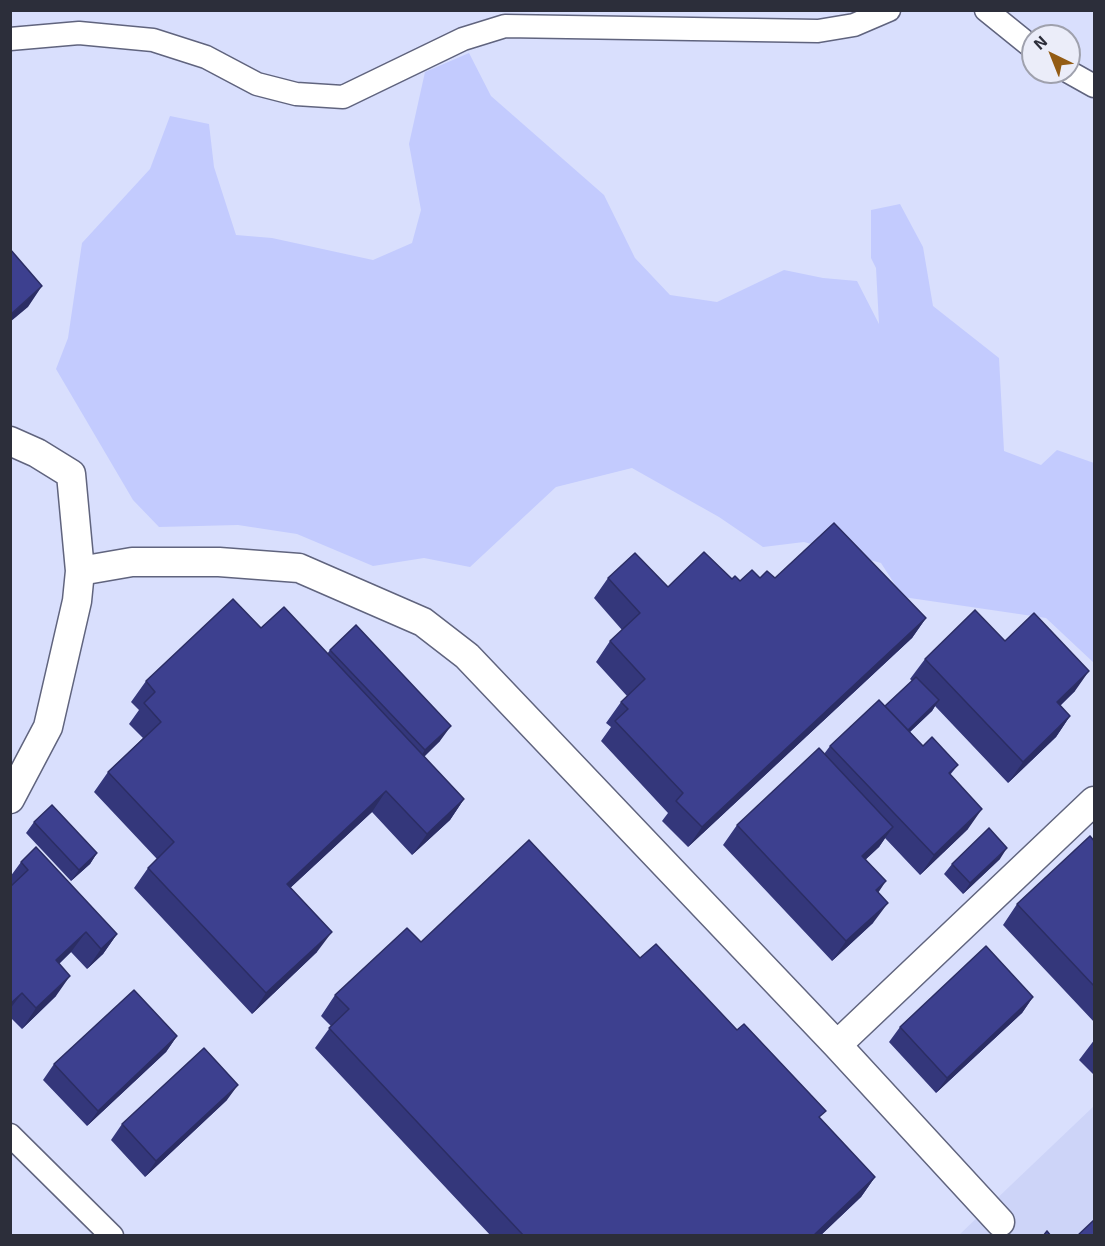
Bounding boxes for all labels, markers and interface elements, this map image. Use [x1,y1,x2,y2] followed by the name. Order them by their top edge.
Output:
[1021,24,1081,84] north arrow
[1029,31,1050,53] text: N

